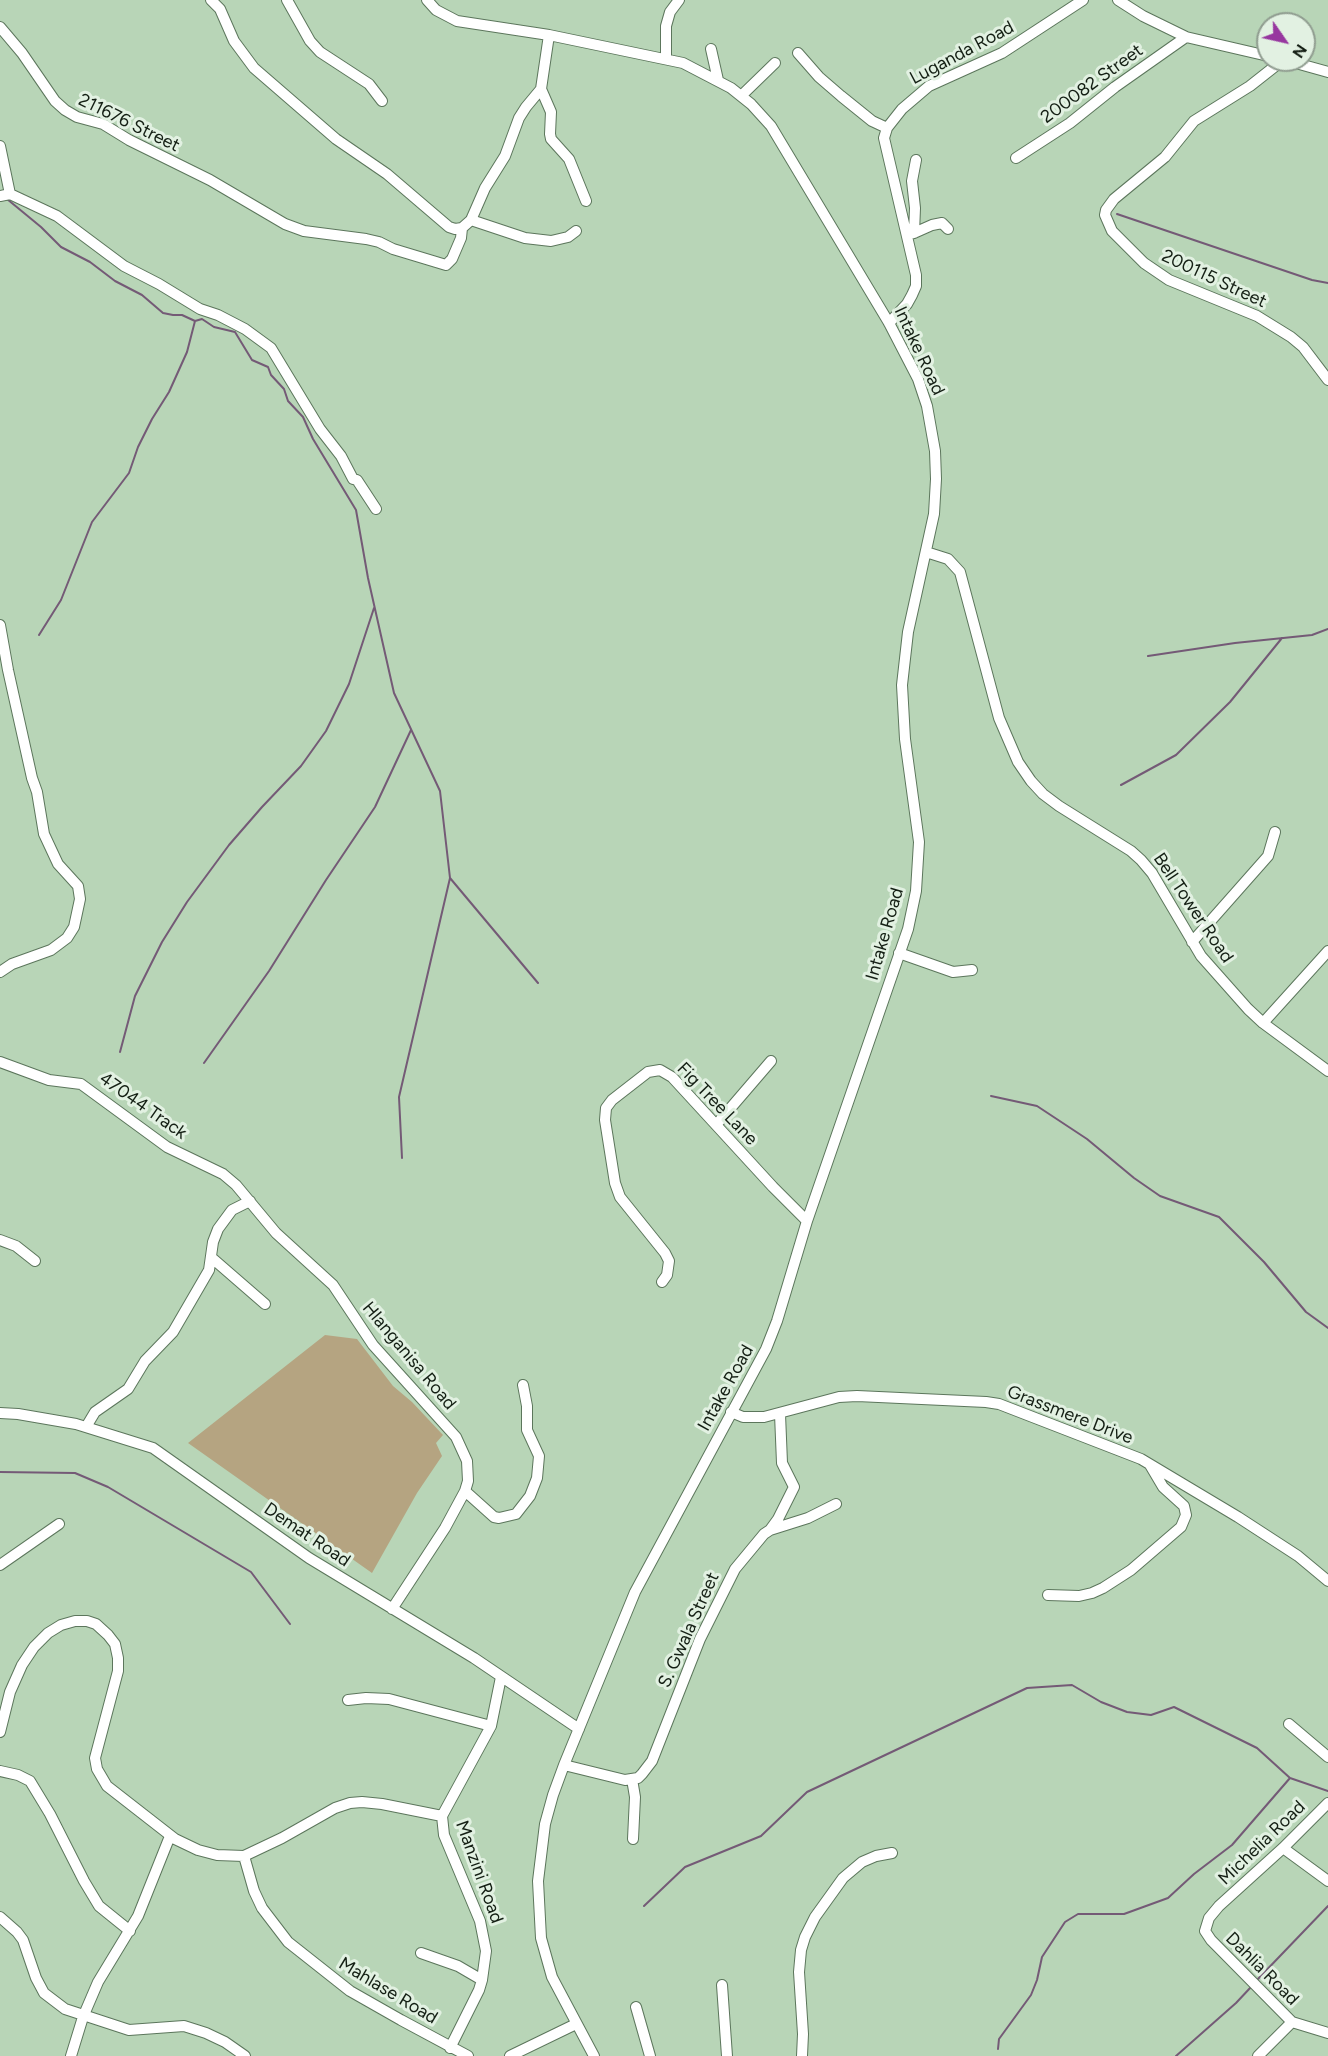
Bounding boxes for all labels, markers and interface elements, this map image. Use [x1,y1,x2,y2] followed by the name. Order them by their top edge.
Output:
[1256,12,1316,72] north arrow
[906,17,1018,89] street label: Luganda Road
[1037,40,1147,128] street label: 200082 Street
[1288,41,1311,62] text: N
[75,89,183,157] street label: 211676 Street
[1158,245,1270,313] street label: 200115 Street
[889,303,949,399] street label: Intake Road
[1148,849,1238,967] street label: Bell Tower Road
[862,885,908,983] street label: Intake Road
[672,1058,762,1150] street label: Fig Tree Lane
[95,1068,191,1144] street label: 47044 Track
[358,1298,460,1414] street label: Hlanganisa Road
[693,1341,759,1435] street label: Intake Road
[1004,1381,1136,1449] street label: Grassmere Drive
[260,1498,354,1572] street label: Demat Road
[654,1569,724,1691] street label: S. Gwala Street
[1214,1796,1310,1890] street label: Michelia Road
[450,1818,508,1926] street label: Manzini Road
[1221,1928,1303,2010] street label: Dahlia Road
[335,1953,441,2029] street label: Mahlase Road

